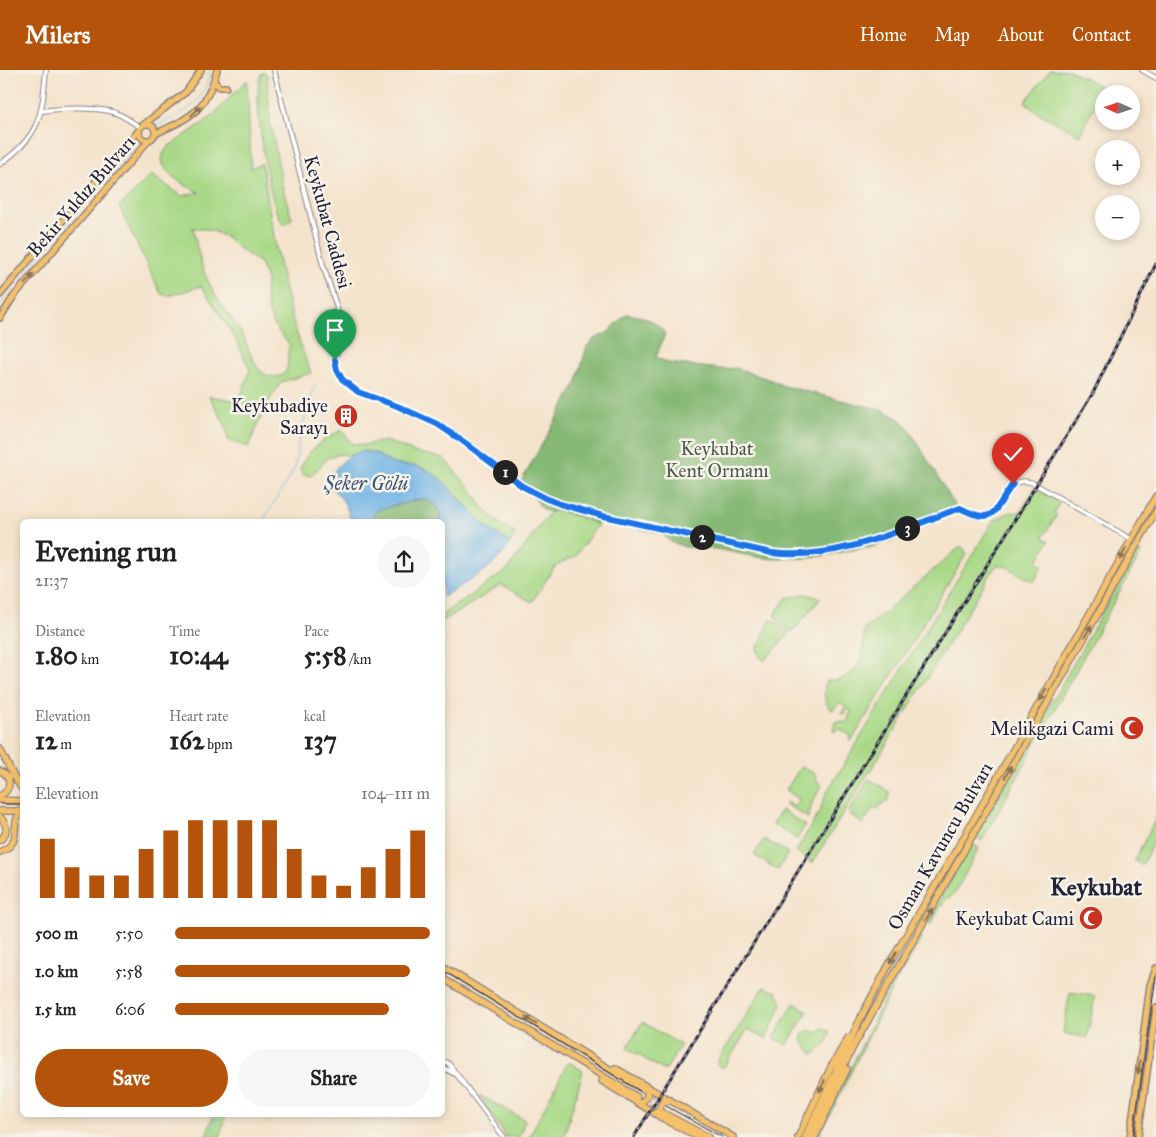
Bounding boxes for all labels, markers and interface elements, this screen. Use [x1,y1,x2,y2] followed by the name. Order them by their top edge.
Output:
[25,20,91,50] text: Milers
[860,24,907,46] text: Home
[935,24,970,46] text: Map
[998,24,1044,46] text: About
[1072,24,1131,46] text: Contact
[1095,85,1140,130] north arrow
[1095,85,1140,240] map controls
[189,105,201,117] one-way arrow
[22,131,140,261] street label: Bekir Yıldız Bulvarı
[1095,140,1140,185] button: +
[299,153,357,291] street label: Keykubat Caddesi
[1095,195,1140,240] button: −
[23,273,34,286] one-way arrow
[314,309,356,360] pin
[321,316,349,344] icon: arrive
[231,394,328,439] place label: Keykubadiye Sarayı
[333,403,359,429] building icon: Keykubadiye Sarayı
[992,433,1034,484] pin
[665,437,769,482] park label: Keykubat Kent Ormanı
[999,440,1027,468] icon: check
[492,460,518,484] pin: 1
[503,464,508,481] text: 1
[323,471,409,495] water label: Şeker Gölü
[894,516,920,540] pin: 3
[905,520,910,537] text: 3
[690,524,714,550] pin: 2
[699,529,706,546] text: 2
[35,534,177,569] text: Evening run
[378,536,430,588] button: share
[1119,546,1127,561] one-way arrow
[35,571,68,590] text: 21:37
[35,623,85,640] text: Distance
[169,623,200,640] text: Time
[304,623,329,640] text: Pace
[1084,624,1093,637] one-way arrow
[35,640,78,671] text: 1.80
[169,640,228,671] text: 10:44
[304,640,347,671] text: 5:58
[78,651,99,668] text: km
[347,651,372,668] text: /km
[1039,689,1048,702] one-way arrow
[35,708,91,725] text: Elevation
[169,708,228,725] text: Heart rate
[304,708,326,725] text: kcal
[1119,715,1145,741] mosque icon: Melikgazi Cami
[990,717,1114,741] place label: Melikgazi Cami
[35,725,57,756] text: 12
[169,725,204,756] text: 162
[304,725,337,756] text: 137
[57,736,72,753] text: m
[204,736,233,753] text: bpm
[883,758,997,934] street label: Osman Kavuncu Bulvarı
[1004,765,1012,779] one-way arrow
[35,784,99,803] text: Elevation
[361,784,430,803] text: 104–111 m
[1050,872,1142,902] district label: Keykubat
[1078,905,1104,931] mosque icon: Keykubat Cami
[924,907,933,920] one-way arrow
[955,907,1074,930] place label: Keykubat Cami
[35,924,78,943] text: 500 m
[115,924,143,943] text: 5:50
[889,951,898,965] one-way arrow
[35,962,78,981] text: 1.0 km
[115,962,142,981] text: 5:58
[35,1000,76,1019] text: 1.5 km
[115,1000,145,1019] text: 6:06
[525,1016,538,1025] one-way arrow
[35,1049,228,1107] button: Save
[238,1049,430,1107] button: Share
[1135,1060,1143,1076] one-way arrow
[818,1079,826,1093] one-way arrow

